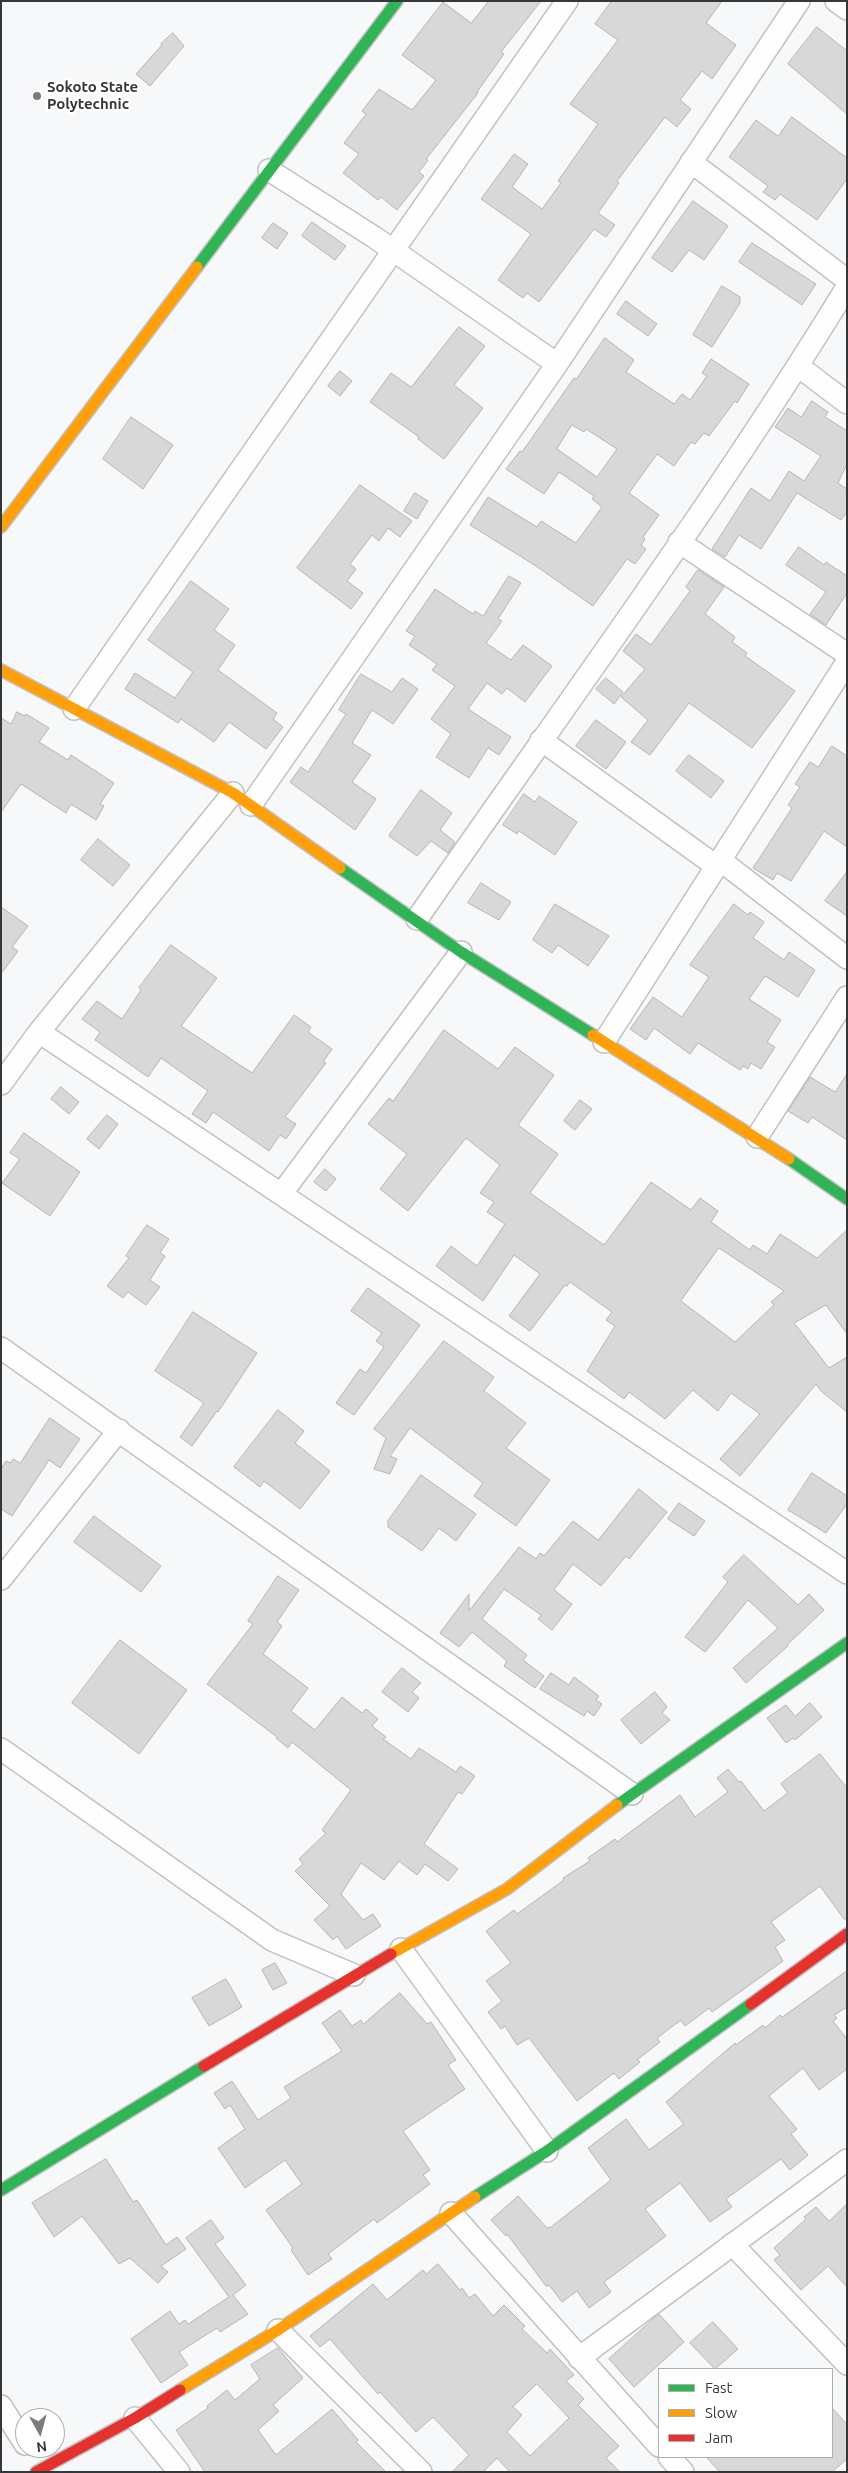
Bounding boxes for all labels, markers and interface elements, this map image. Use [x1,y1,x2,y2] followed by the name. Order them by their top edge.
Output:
[47,78,138,113] place label: Sokoto State Polytechnic
[31,90,43,102] marker: Sokoto State Polytechnic
[658,2368,833,2458] legend
[705,2379,732,2396] text: Fast
[705,2404,737,2421] text: Slow
[15,2408,65,2458] north arrow
[705,2429,733,2446] text: Jam
[36,2438,48,2455] text: N

